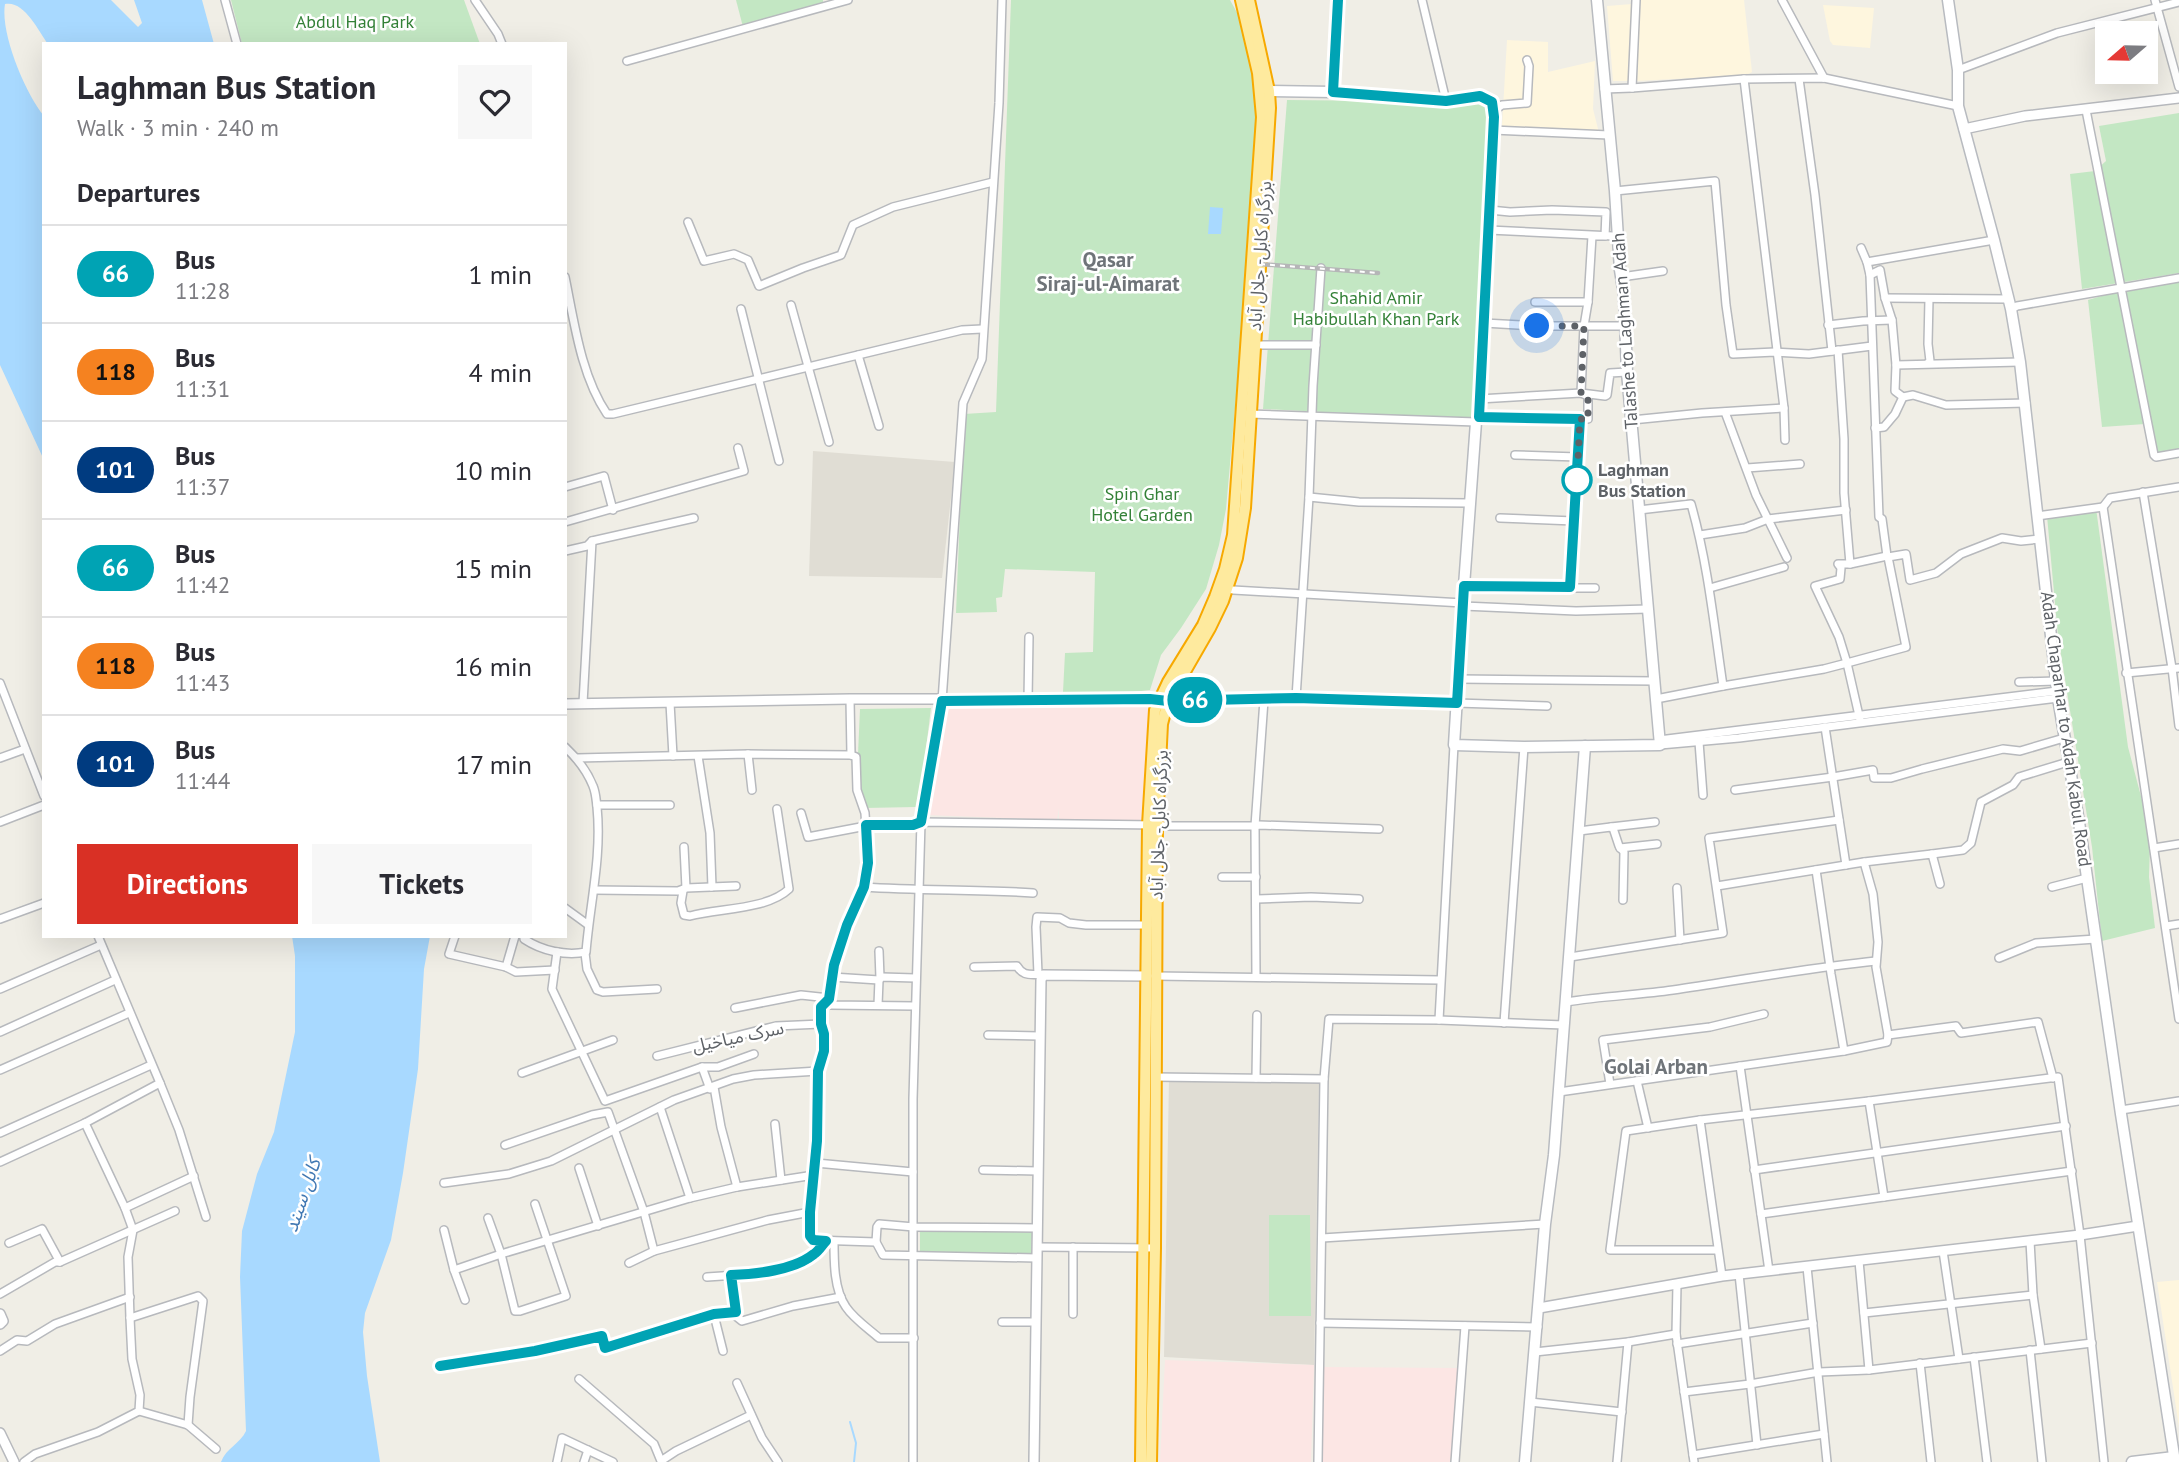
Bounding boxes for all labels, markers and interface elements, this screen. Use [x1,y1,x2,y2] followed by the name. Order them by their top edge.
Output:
[296,10,415,33] park label: Abdul Haq Park
[2095,21,2158,84] north arrow
[2095,21,2158,84] map controls
[77,65,376,108] text: Laghman Bus Station
[458,65,532,139] button: heart
[77,113,279,142] text: Walk · 3 min · 240 m
[77,176,200,209] text: Departures
[1243,180,1276,332] street label: بزرگراه کابل- جلال آباد
[1606,232,1643,430] street label: Talashe to Laghman Adah
[175,243,215,276] text: Bus
[1036,246,1180,297] district label: Qasar Siraj-ul-Aimarat
[102,258,129,289] text: 66
[469,258,532,291] text: 1 min
[175,276,230,305] text: 11:28
[1293,286,1460,330] park label: Shahid Amir Habibullah Khan Park
[1519,308,1554,343] your location
[175,341,215,374] text: Bus
[95,356,136,387] text: 118
[469,356,532,389] text: 4 min
[175,374,230,403] text: 11:31
[175,439,215,472] text: Bus
[95,454,136,485] text: 101
[454,454,532,487] text: 10 min
[1598,458,1686,502] place label: Laghman Bus Station
[1562,465,1592,495] marker: Laghman Bus Station
[175,472,230,501] text: 11:37
[1091,482,1193,526] park label: Spin Ghar Hotel Garden
[175,537,215,570] text: Bus
[102,552,129,583] text: 66
[454,552,532,585] text: 15 min
[175,570,230,599] text: 11:42
[2036,590,2097,868] street label: Adah Chaparhar to Adah Kabul Road
[175,635,215,668] text: Bus
[95,650,136,681] text: 118
[454,650,532,683] text: 16 min
[175,668,230,697] text: 11:43
[1164,677,1226,723] line badge: 66
[1181,684,1209,715] text: 66
[175,733,215,766] text: Bus
[95,748,136,779] text: 101
[456,748,532,781] text: 17 min
[1144,749,1173,901] street label: بزرگراه کابل- جلال آباد
[175,766,230,795] text: 11:44
[77,844,298,924] button: Directions
[312,844,532,924] button: Tickets
[690,1016,786,1057] street label: سرک میاخیل
[1604,1053,1708,1080] district label: Golai Arban
[278,1151,327,1235] water label: کابل سيند

